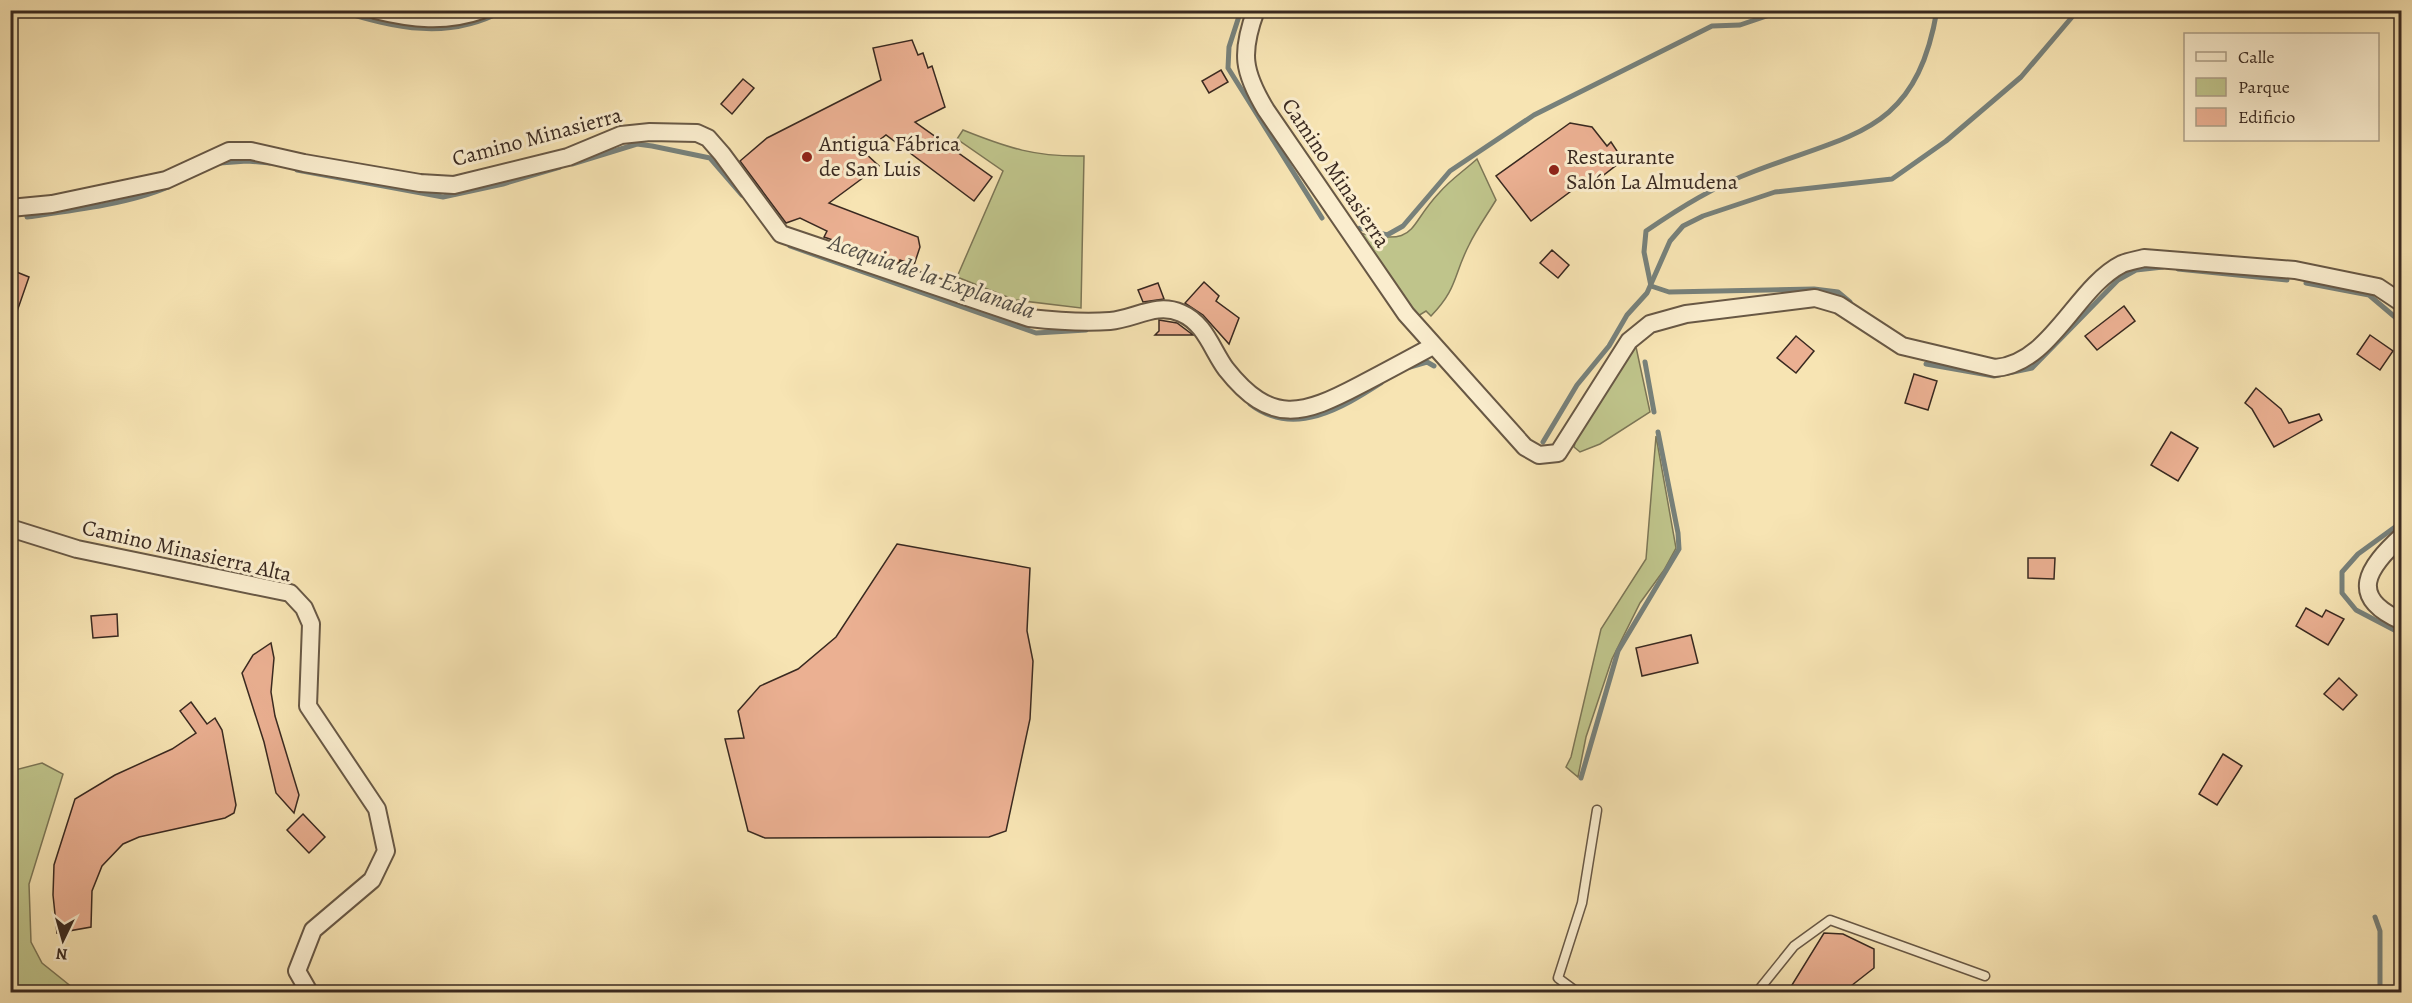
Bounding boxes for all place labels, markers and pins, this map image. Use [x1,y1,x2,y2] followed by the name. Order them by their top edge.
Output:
[818,129,961,184] place label: Antigua Fábrica de San Luis
[1566,142,1739,197] place label: Restaurante Salón La Almudena
[800,150,814,164] marker: Antigua Fábrica de San Luis
[1547,163,1561,177] marker: Restaurante Salón La Almudena

